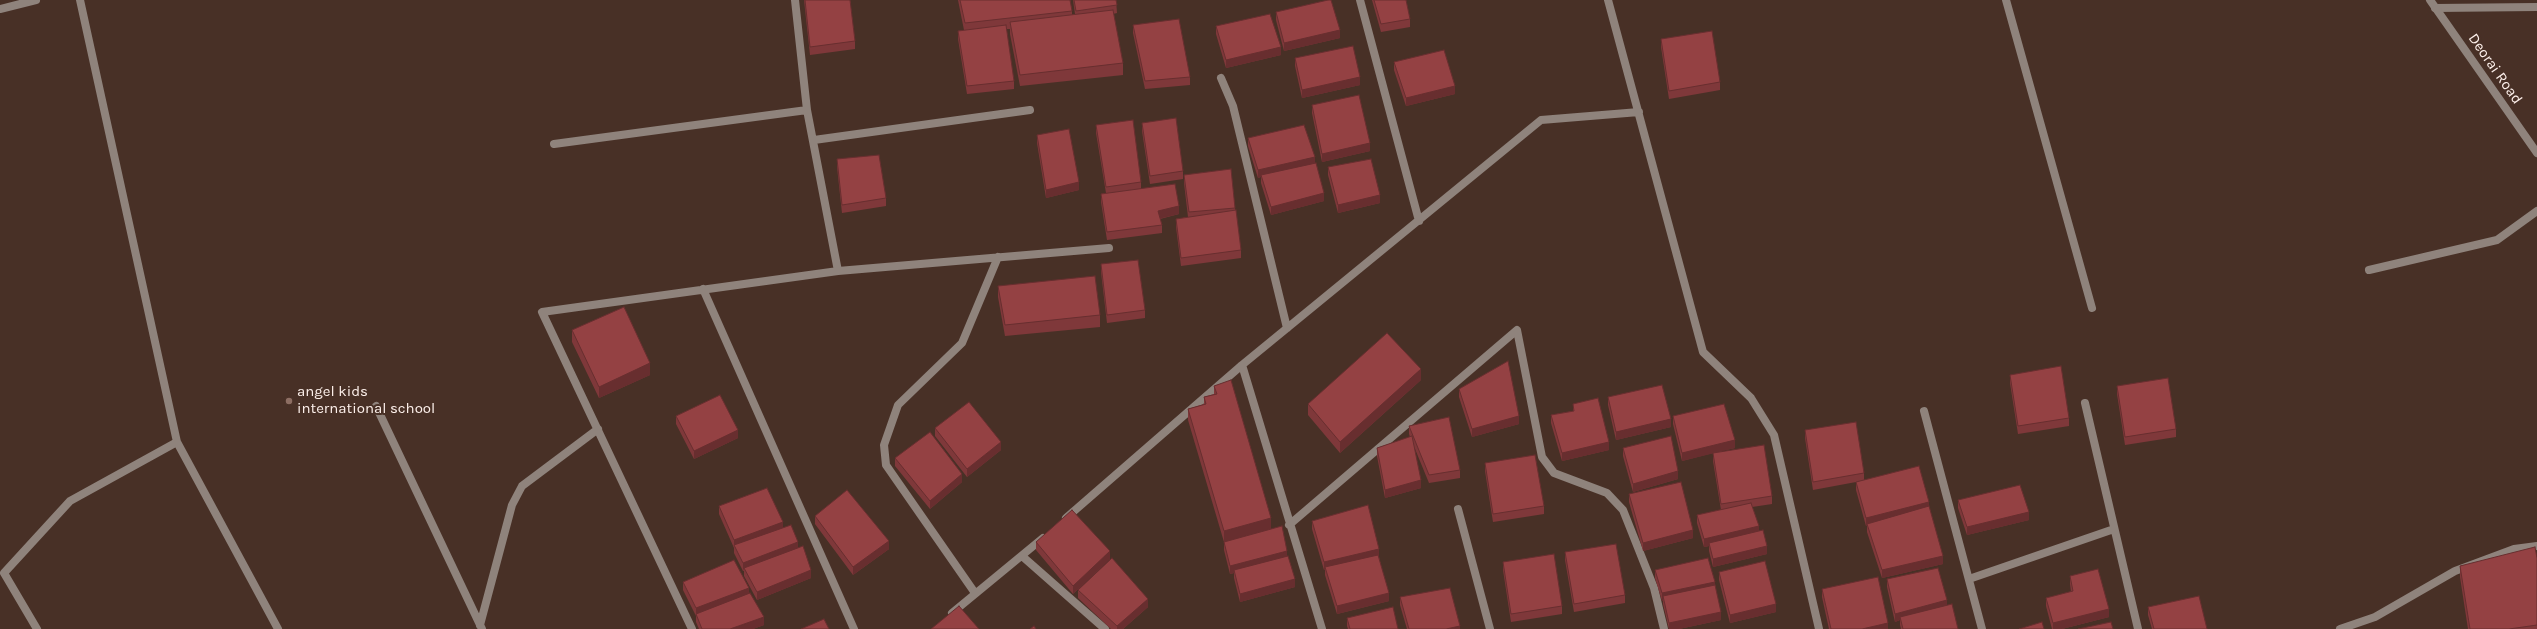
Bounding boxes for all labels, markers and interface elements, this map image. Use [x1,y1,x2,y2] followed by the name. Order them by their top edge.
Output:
[2464,30,2526,108] street label: Deorai Road
[297,383,435,418] place label: angel kids international school
[284,396,294,406] marker: angel kids international school

